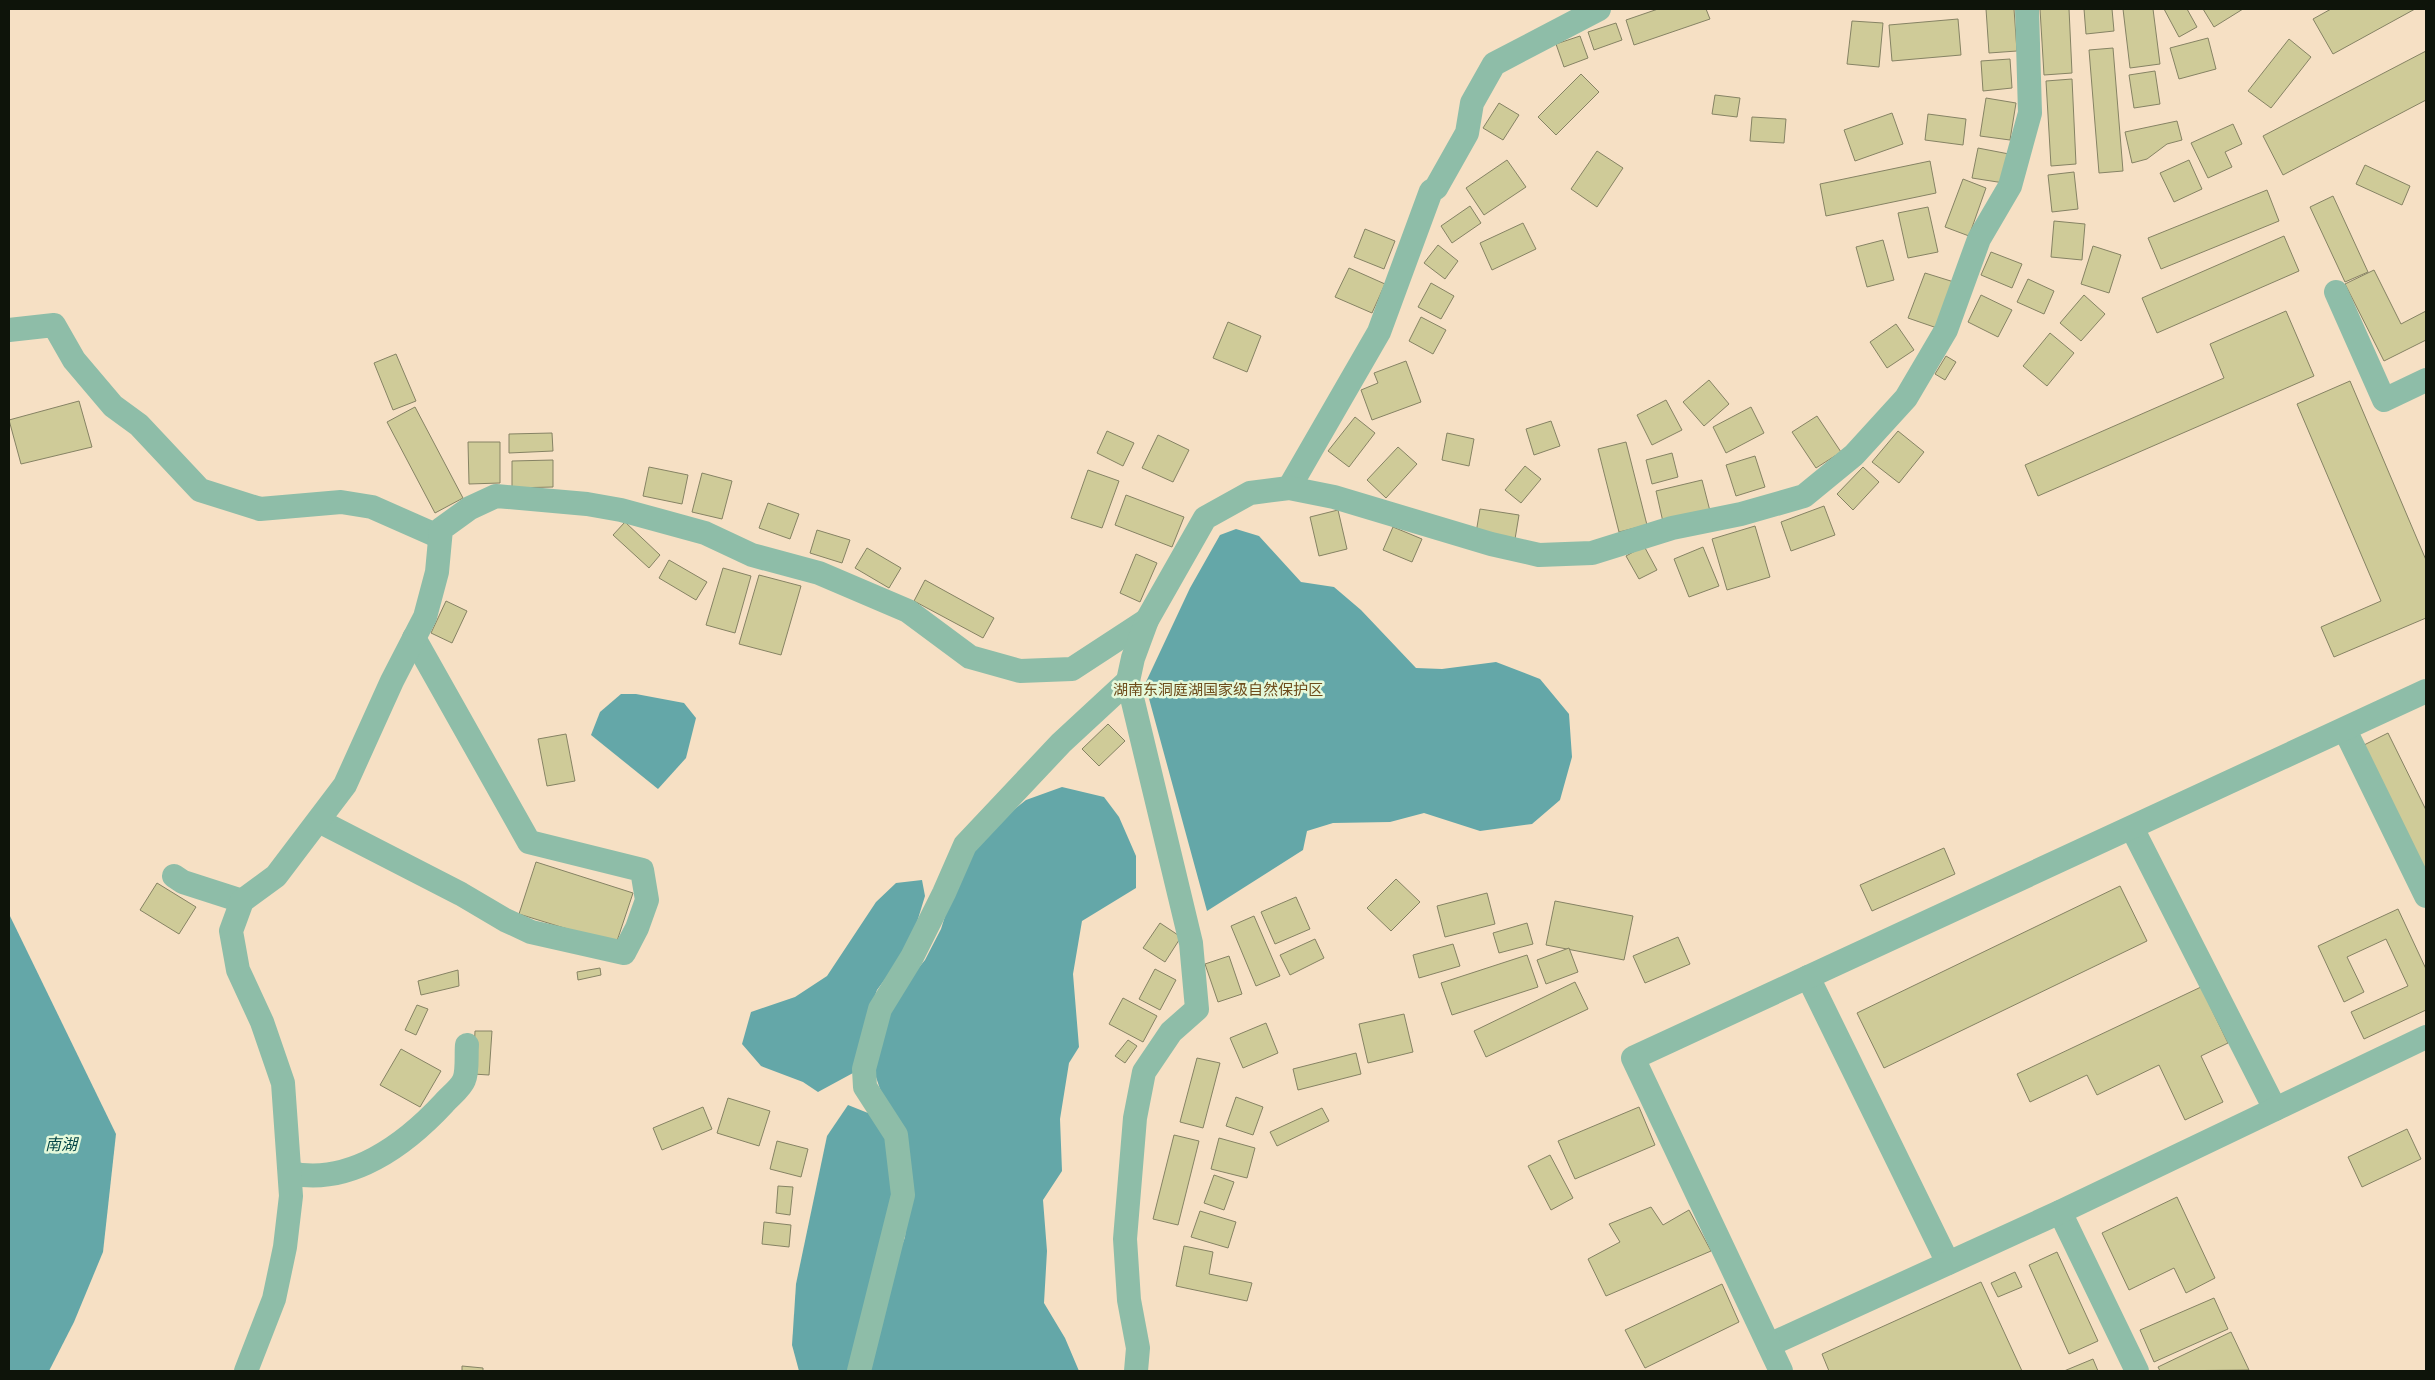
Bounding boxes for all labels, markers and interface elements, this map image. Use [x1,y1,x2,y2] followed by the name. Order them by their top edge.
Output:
[1113,681,1323,699] park label: 湖南东洞庭湖国家级自然保护区
[45,1135,80,1154] water label: 南湖

